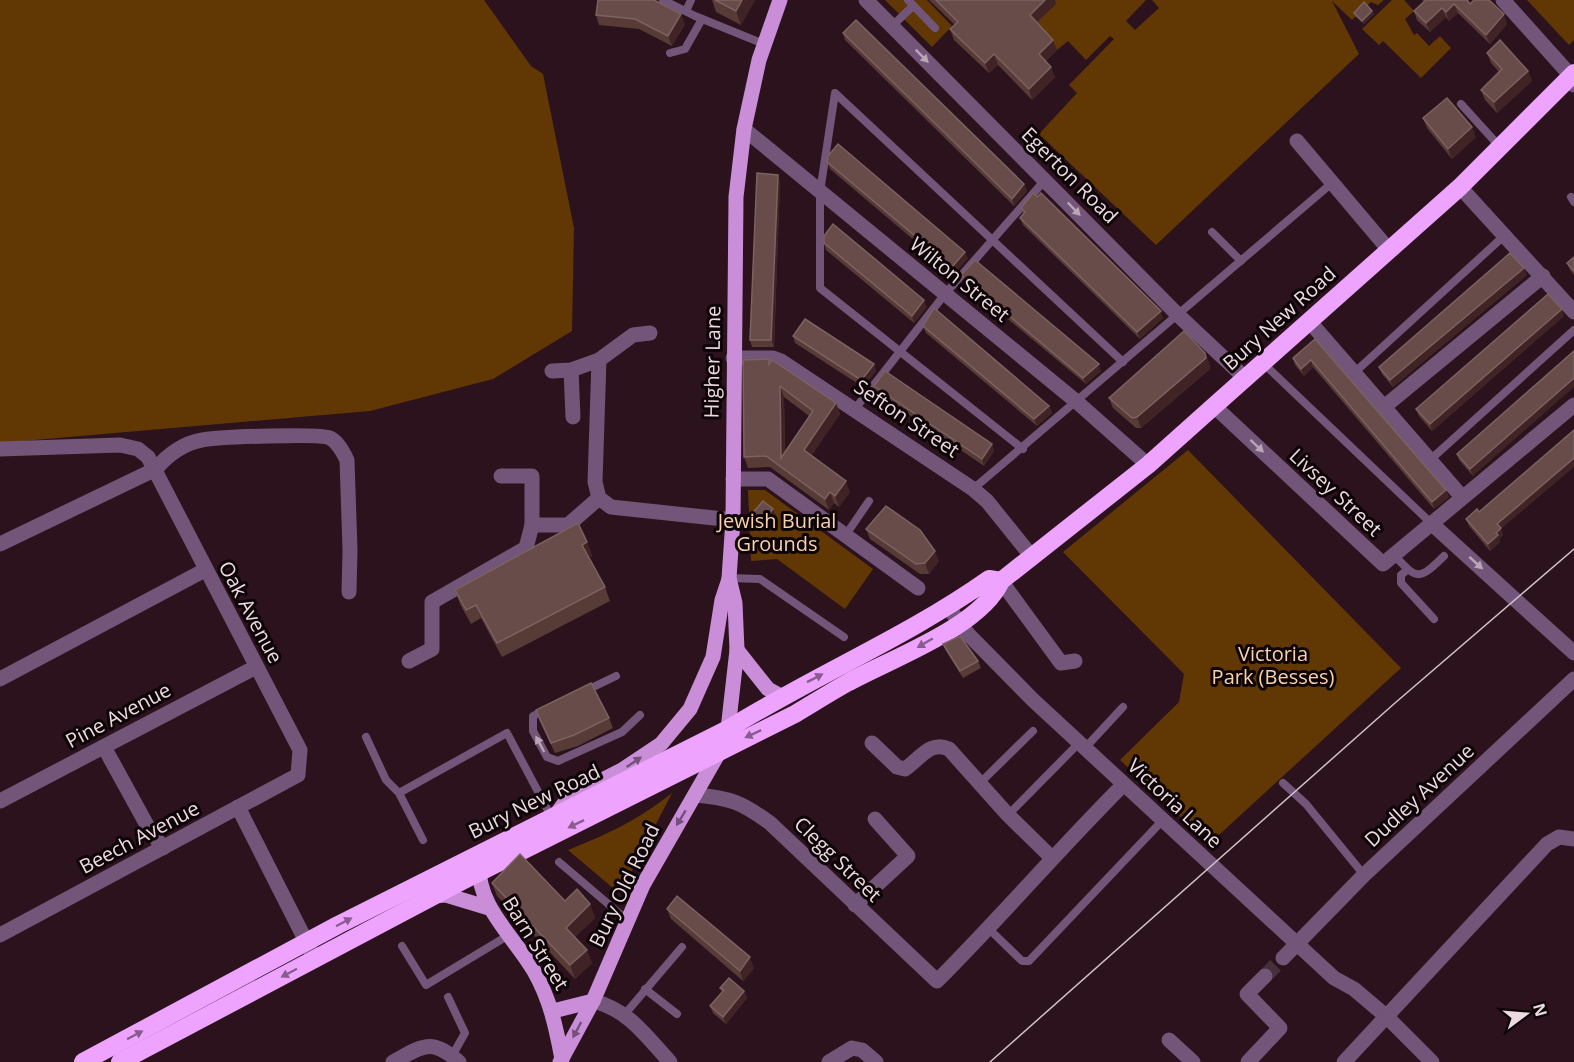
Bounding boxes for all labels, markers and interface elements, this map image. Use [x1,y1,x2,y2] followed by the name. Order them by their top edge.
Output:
[915,49,929,63] one-way arrow
[1016,121,1124,229] street label: Egerton Road
[1067,202,1081,216] one-way arrow
[904,230,1016,328] street label: Wilton Street
[1217,260,1341,376] street label: Bury New Road
[698,305,726,419] street label: Higher Lane
[849,373,965,463] street label: Sefton Street
[1249,439,1264,453] one-way arrow
[1284,442,1388,542] street label: Livsey Street
[716,507,836,557] park label: Jewish Burial Grounds
[213,556,289,668] street label: Oak Avenue
[1468,556,1483,570] one-way arrow
[916,638,933,648] one-way arrow
[1212,640,1334,690] park label: Victoria Park (Besses)
[806,674,824,684] one-way arrow
[61,676,175,754] street label: Pine Avenue
[744,730,761,739] one-way arrow
[535,736,545,753] one-way arrow
[1359,737,1479,853] street label: Dudley Avenue
[1122,752,1228,854] street label: Victoria Lane
[625,756,641,768] one-way arrow
[464,757,604,845] street label: Bury New Road
[74,794,204,880] street label: Beech Avenue
[676,810,687,826] one-way arrow
[788,811,888,907] street label: Clegg Street
[567,819,584,829] one-way arrow
[582,819,666,951] street label: Bury Old Road
[497,891,575,995] street label: Barn Street
[335,917,352,927] one-way arrow
[280,968,297,978] one-way arrow
[1496,984,1556,1044] north arrow
[1528,1001,1553,1019] text: N
[572,1022,582,1039] one-way arrow
[127,1030,144,1040] one-way arrow

